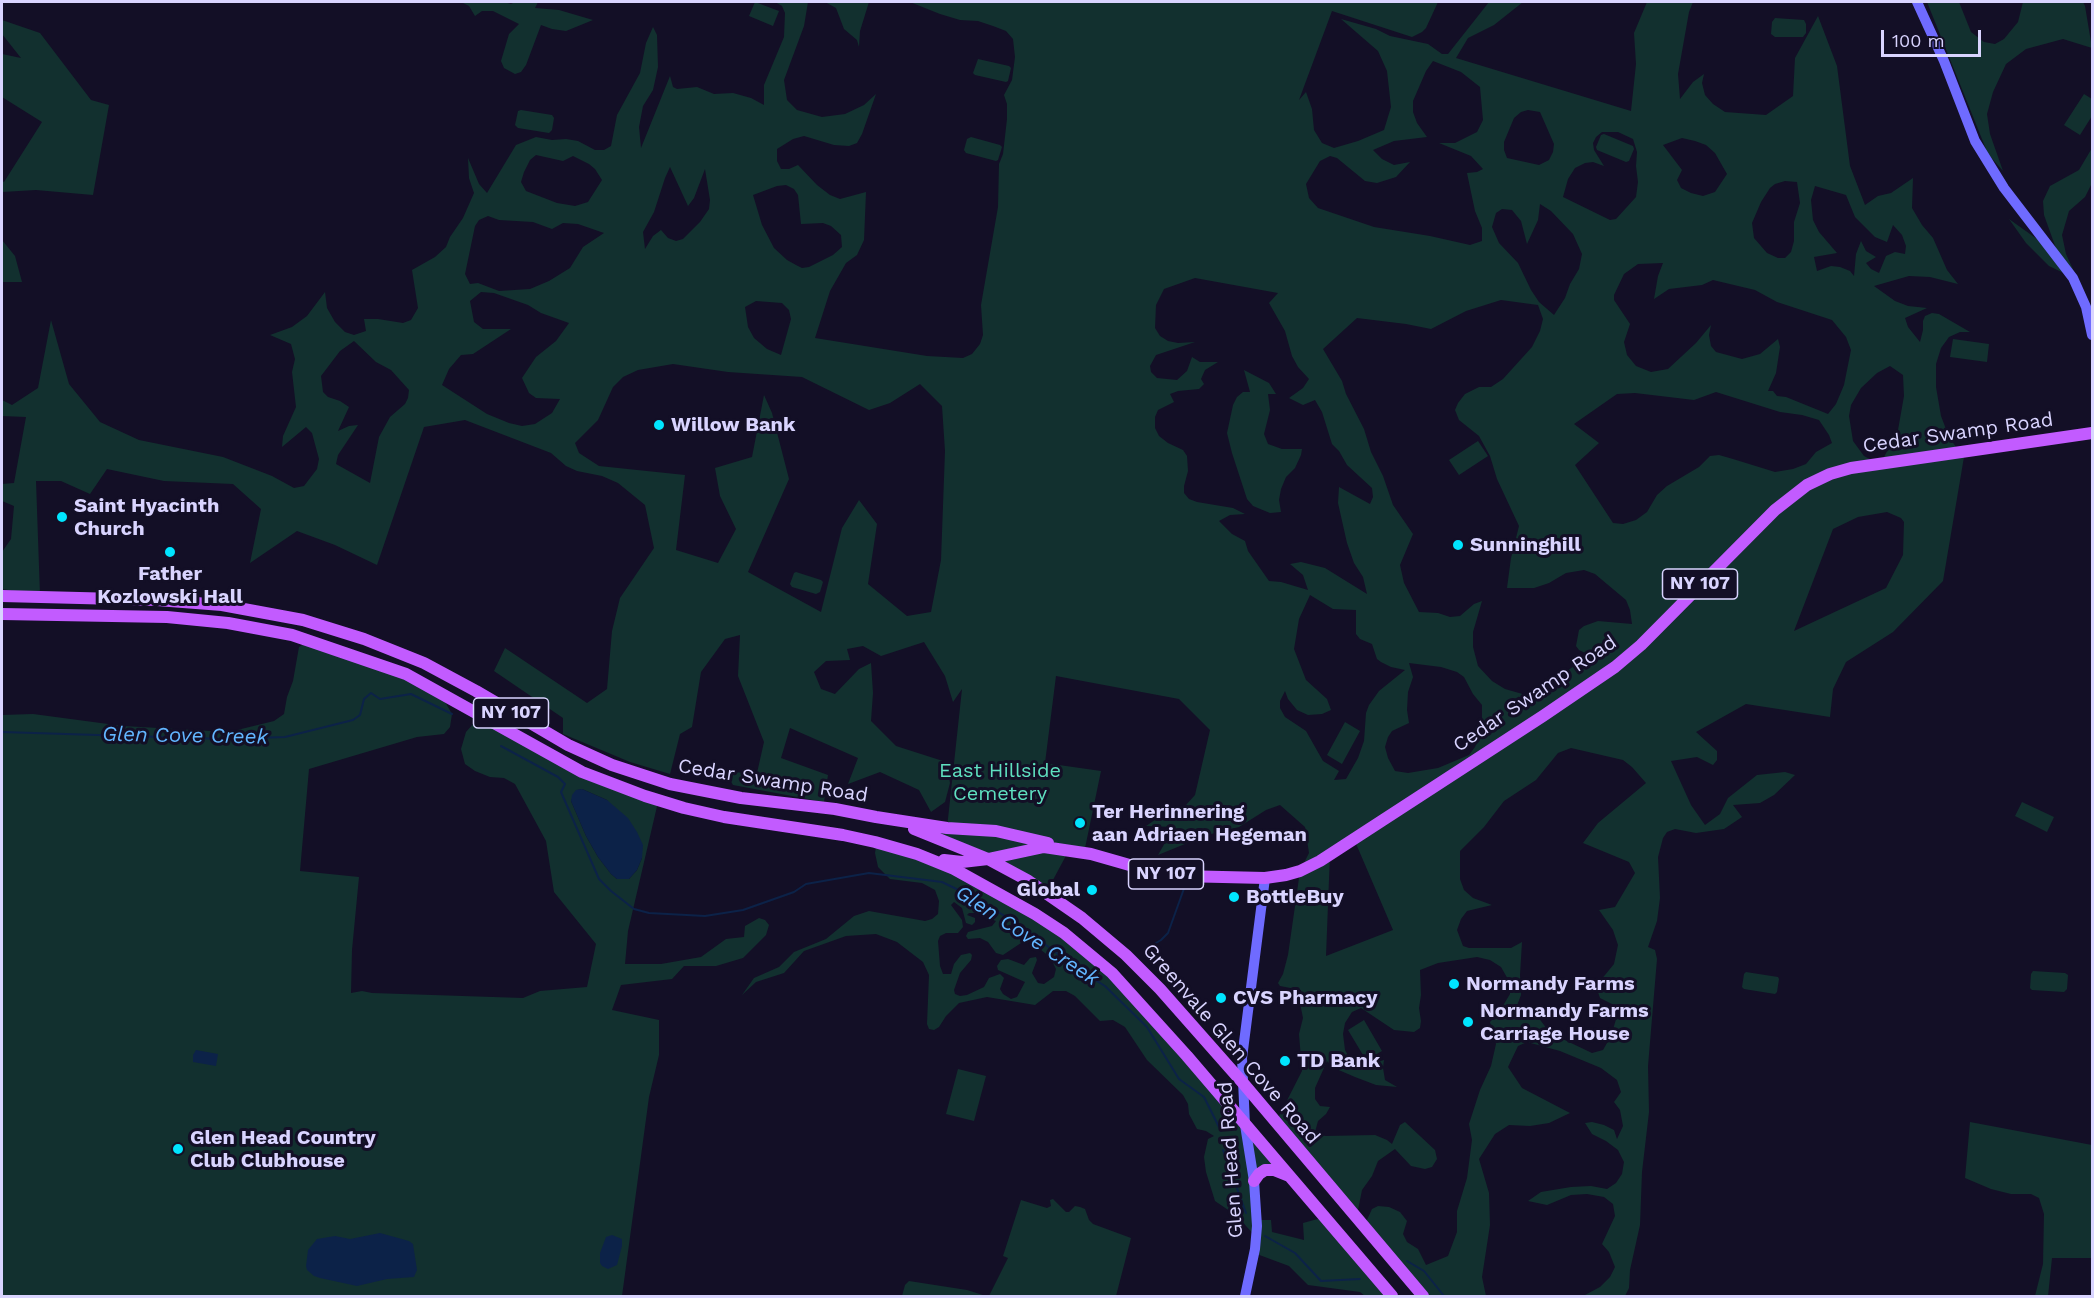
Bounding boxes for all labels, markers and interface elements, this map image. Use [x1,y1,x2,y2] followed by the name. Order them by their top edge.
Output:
[1884,18,1984,56] scale bar
[1892,30,1945,51] text: 100 m
[1861,408,2055,458] street label: Cedar Swamp Road
[671,413,795,437] place label: Willow Bank
[652,418,666,432] marker: Willow Bank
[74,494,219,541] place label: Saint Hyacinth Church
[55,510,69,524] marker: Saint Hyacinth Church
[1470,533,1581,557] place label: Sunninghill
[1451,538,1465,552] marker: Sunninghill
[163,545,177,559] marker: Father Kozlowski Hall
[97,562,243,609] place label: Father Kozlowski Hall
[1662,569,1738,599] road number: NY 107
[1449,630,1621,758] street label: Cedar Swamp Road
[474,698,548,728] road number: NY 107
[102,722,268,750] water label: Glen Cove Creek
[676,754,870,808] street label: Cedar Swamp Road
[939,759,1061,806] park label: East Hillside Cemetery
[1092,800,1307,847] place label: Ter Herinnering aan Adriaen Hegeman
[1073,816,1087,830] marker: Ter Herinnering aan Adriaen Hegeman
[1128,859,1204,889] road number: NY 107
[1016,878,1080,902] place label: Global
[951,880,1103,992] water label: Glen Cove Creek
[1085,883,1099,897] marker: Global
[1246,885,1344,909] place label: BottleBuy
[1227,890,1241,904] marker: BottleBuy
[1137,939,1325,1149] street label: Greenvale Glen Cove Road
[1466,972,1635,996] place label: Normandy Farms
[1447,977,1461,991] marker: Normandy Farms
[1233,986,1377,1010] place label: CVS Pharmacy
[1214,991,1228,1005] marker: CVS Pharmacy
[1480,999,1649,1046] place label: Normandy Farms Carriage House
[1461,1015,1475,1029] marker: Normandy Farms Carriage House
[1297,1049,1380,1073] place label: TD Bank
[1278,1054,1292,1068] marker: TD Bank
[1214,1081,1248,1239] street label: Glen Head Road
[190,1126,376,1173] place label: Glen Head Country Club Clubhouse
[171,1142,185,1156] marker: Glen Head Country Club Clubhouse

